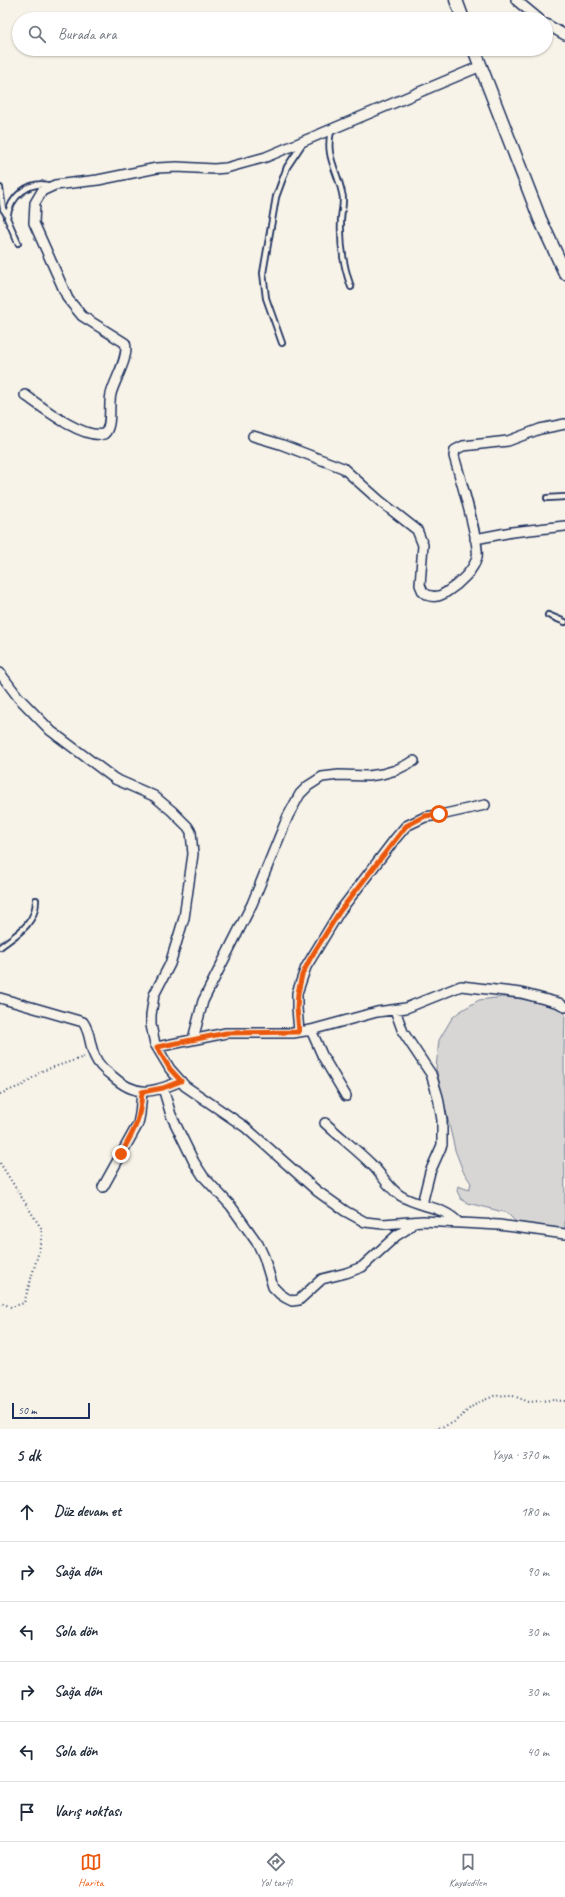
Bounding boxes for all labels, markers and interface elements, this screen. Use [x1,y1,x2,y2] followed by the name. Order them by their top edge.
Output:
[12,12,553,56] search box
[26,23,48,45] icon: search
[58,25,116,44] text: Burada ara
[430,805,448,823] route start
[112,1145,130,1163] route end
[12,1401,90,1420] scale bar
[18,1403,37,1417] text: 50 m
[16,1445,41,1466] text: 5 dk
[492,1447,549,1463] text: Yaya · 370 m
[16,1501,38,1523] icon: ahead
[54,1502,121,1521] text: Düz devam et
[521,1504,549,1520] text: 180 m
[16,1561,38,1583] icon: right
[54,1562,102,1581] text: Sağa dön
[527,1564,549,1580] text: 90 m
[16,1621,38,1643] icon: left
[54,1622,97,1641] text: Sola dön
[527,1624,549,1640] text: 30 m
[16,1681,38,1703] icon: right
[54,1682,102,1701] text: Sağa dön
[527,1684,549,1700] text: 30 m
[16,1741,38,1763] icon: left
[54,1742,97,1761] text: Sola dön
[527,1744,549,1760] text: 40 m
[16,1801,38,1823] icon: arrive
[54,1802,121,1821] text: Varış noktası
[78,1851,103,1889] tab: Harita
[260,1851,292,1889] tab: Yol tarifi
[449,1851,487,1889] tab: Kaydedilen

